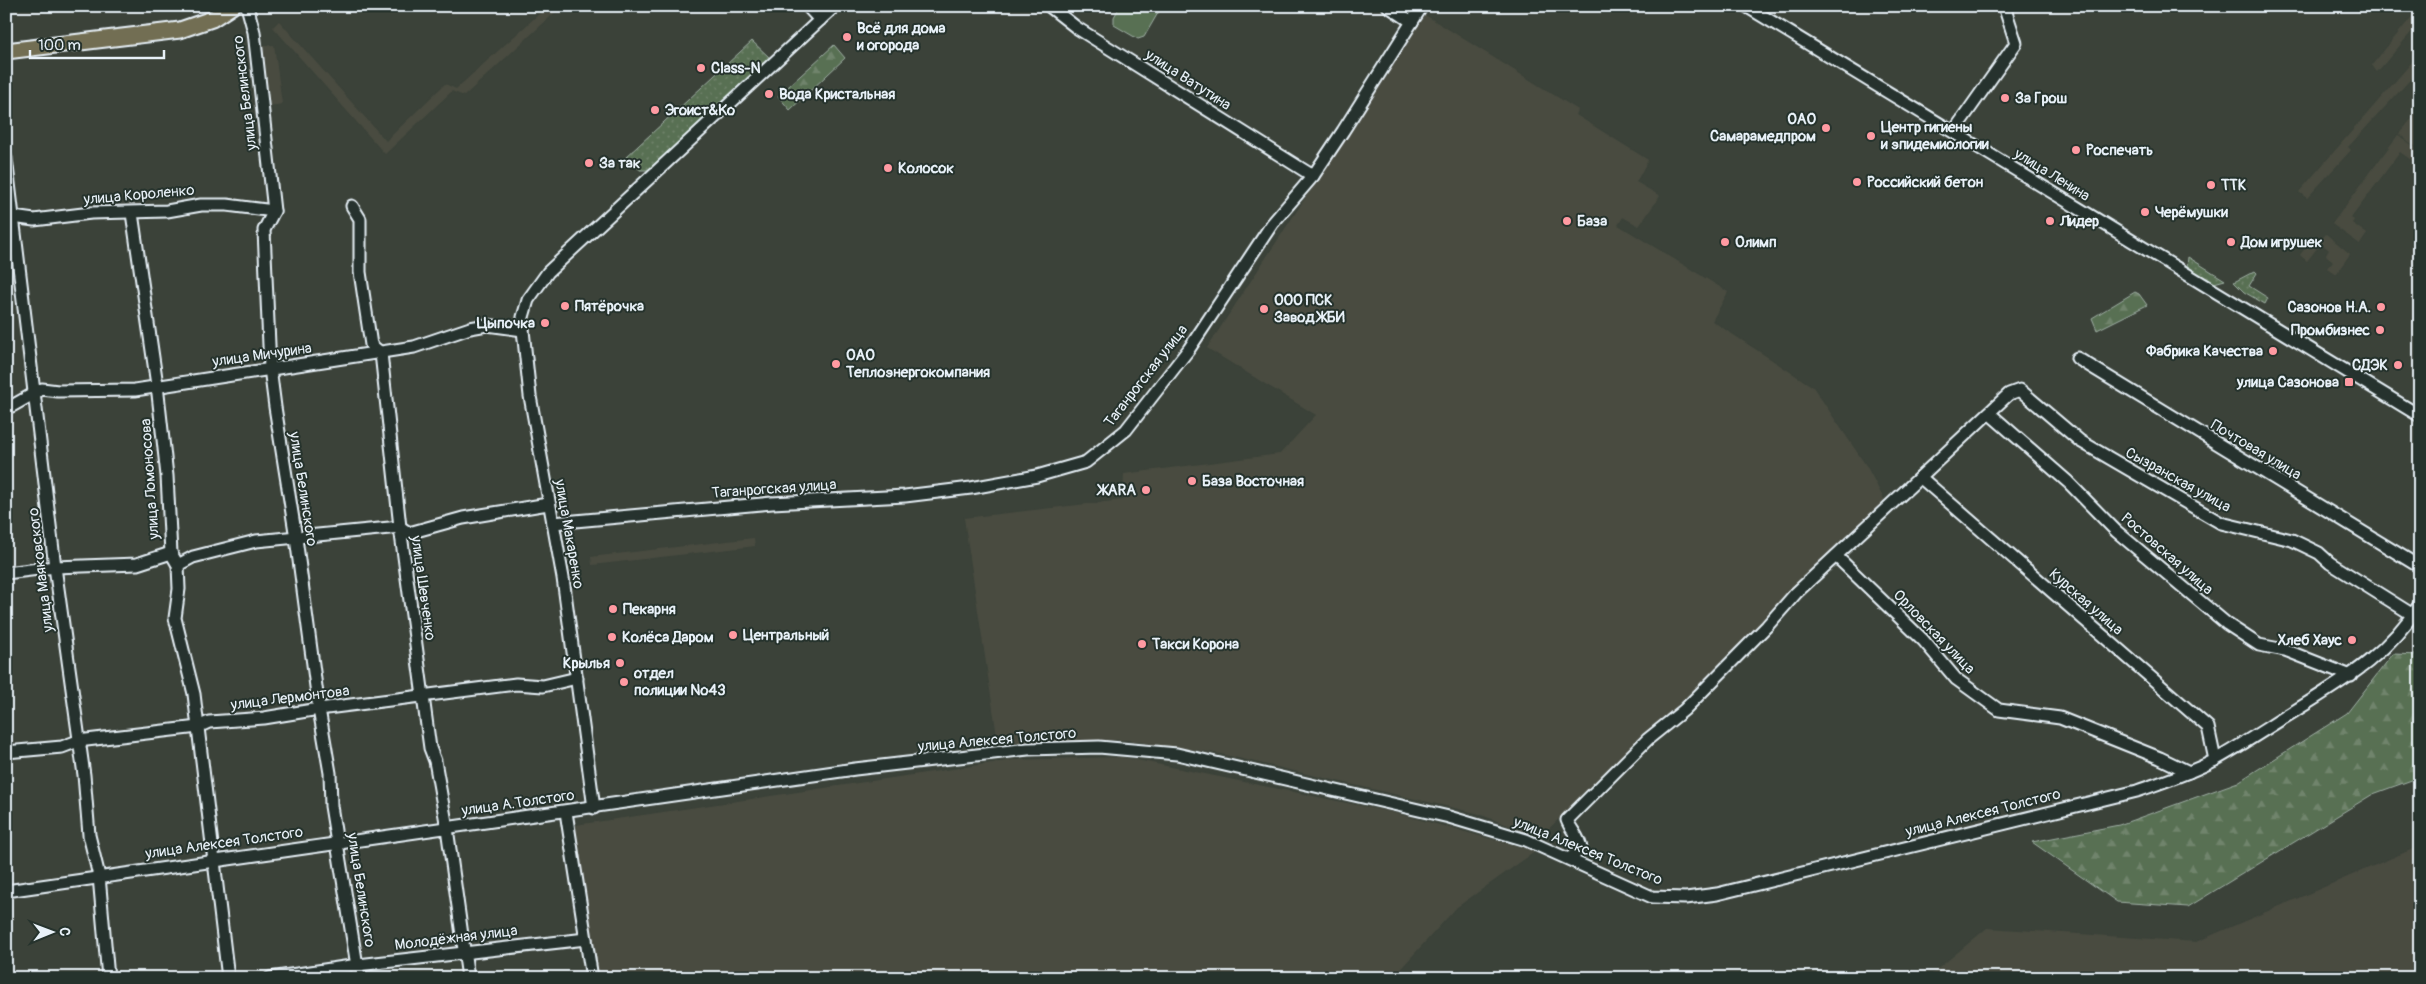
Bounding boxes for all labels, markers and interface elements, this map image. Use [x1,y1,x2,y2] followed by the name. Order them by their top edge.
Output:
[856,19,946,55] place label: Всё для дома и огорода
[30,28,164,60] scale bar
[841,31,853,43] marker: Всё для дома и огорода
[229,34,262,153] street label: улица Белинского
[38,36,81,55] text: 100 m
[1141,45,1235,115] street label: улица Ватутина
[711,59,761,78] place label: Class-N
[695,62,707,74] marker: Class-N
[779,85,895,104] place label: Вода Кристальная
[763,88,775,100] marker: Вода Кристальная
[2015,89,2068,108] place label: За Грош
[1999,92,2011,104] marker: За Грош
[665,101,735,120] place label: Эгоист&Kо
[649,104,661,116] marker: Эгоист&Kо
[1710,110,1816,146] place label: ОАО Самарамедпром
[1880,118,1989,154] place label: Центр гигиены и эпидемиологии
[1820,122,1832,134] marker: ОАО Самарамедпром
[1865,130,1877,142] marker: Центр гигиены и эпидемиологии
[2086,141,2153,160] place label: Роспечать
[2010,144,2093,206] street label: улица Ленина
[2070,144,2082,156] marker: Роспечать
[599,154,641,173] place label: За так
[583,157,595,169] marker: За так
[898,159,954,178] place label: Колосок
[882,162,894,174] marker: Колосок
[1867,173,1984,192] place label: Российский бетон
[1851,176,1863,188] marker: Российский бетон
[2220,176,2247,195] place label: ТТК
[2205,179,2217,191] marker: ТТК
[82,181,195,209] street label: улица Короленко
[2155,203,2228,222] place label: Черёмушки
[2139,206,2151,218] marker: Черёмушки
[1577,212,1607,231] place label: База
[2059,212,2099,231] place label: Лидер
[1561,215,1573,227] marker: База
[2044,215,2056,227] marker: Лидер
[1735,233,1777,252] place label: Олимп
[2240,233,2322,252] place label: Дом игрушек
[1719,236,1731,248] marker: Олимп
[2225,236,2237,248] marker: Дом игрушек
[1274,291,1345,327] place label: ООО ПСК Завод ЖБИ
[575,297,644,316] place label: Пятёрочка
[2288,298,2371,317] place label: Сазонов Н.А.
[559,300,571,312] marker: Пятёрочка
[2375,301,2387,313] marker: Сазонов Н.А.
[1258,303,1270,315] marker: ООО ПСК Завод ЖБИ
[477,314,535,333] place label: Цыпочка
[539,317,551,329] marker: Цыпочка
[1100,321,1192,431] street label: Таганрогская улица
[2291,321,2370,340] place label: Промбизнес
[2374,324,2386,336] marker: Промбизнес
[210,339,313,372] street label: улица Мичурина
[2145,342,2263,361] place label: Фабрика Качества
[2267,345,2279,357] marker: Фабрика Качества
[845,346,990,382] place label: ОАО Теплоэнергокомпания
[2352,356,2388,375] place label: СДЭК
[830,358,842,370] marker: ОАО Теплоэнергокомпания
[2392,359,2404,371] marker: СДЭК
[2236,373,2339,392] place label: улица Сазонова
[2343,376,2355,388] marker: улица Сазонова
[2207,416,2305,484] street label: Почтовая улица
[136,418,164,541] street label: улица Ломоносова
[284,429,321,548] street label: улица Белинского
[2122,443,2234,517] street label: Сызранская улица
[1202,472,1304,491] place label: База Восточная
[711,475,837,503] street label: Таганрогская улица
[1186,475,1198,487] marker: База Восточная
[550,477,588,590] street label: улица Макаренко
[1096,481,1136,500] place label: ЖАRА
[1140,484,1152,496] marker: ЖАRА
[24,507,58,634] street label: улица Маяковского
[2117,509,2217,599] street label: Ростовская улица
[406,533,440,642] street label: улица Шевченко
[2045,565,2127,639] street label: Курская улица
[1889,586,1979,678] street label: Орловская улица
[623,600,676,619] place label: Пекарня
[607,603,619,615] marker: Пекарня
[743,626,829,645] place label: Центральный
[622,628,714,647] place label: Колёса Даром
[727,629,739,641] marker: Центральный
[606,631,618,643] marker: Колёса Даром
[2278,631,2342,650] place label: Хлеб Хаус
[2346,634,2358,646] marker: Хлеб Хаус
[1151,635,1239,654] place label: Такси Корона
[1136,638,1148,650] marker: Такси Корона
[563,654,610,673] place label: Крылья
[614,657,626,669] marker: Крылья
[633,664,726,700] place label: отдел полиции №43
[618,676,630,688] marker: отдел полиции №43
[229,681,350,715] street label: улица Лермонтова
[916,724,1077,756] street label: улица Алексея Толстого
[1903,785,2062,842] street label: улица Алексея Толстого
[459,786,576,820] street label: улица А.Толстого
[1510,812,1665,890] street label: улица Алексея Толстого
[143,823,304,864] street label: улица Алексея Толстого
[342,830,379,949] street label: улица Белинского
[28,906,78,956] north arrow
[393,921,519,955] street label: Молодёжная улица
[56,927,73,937] text: С

